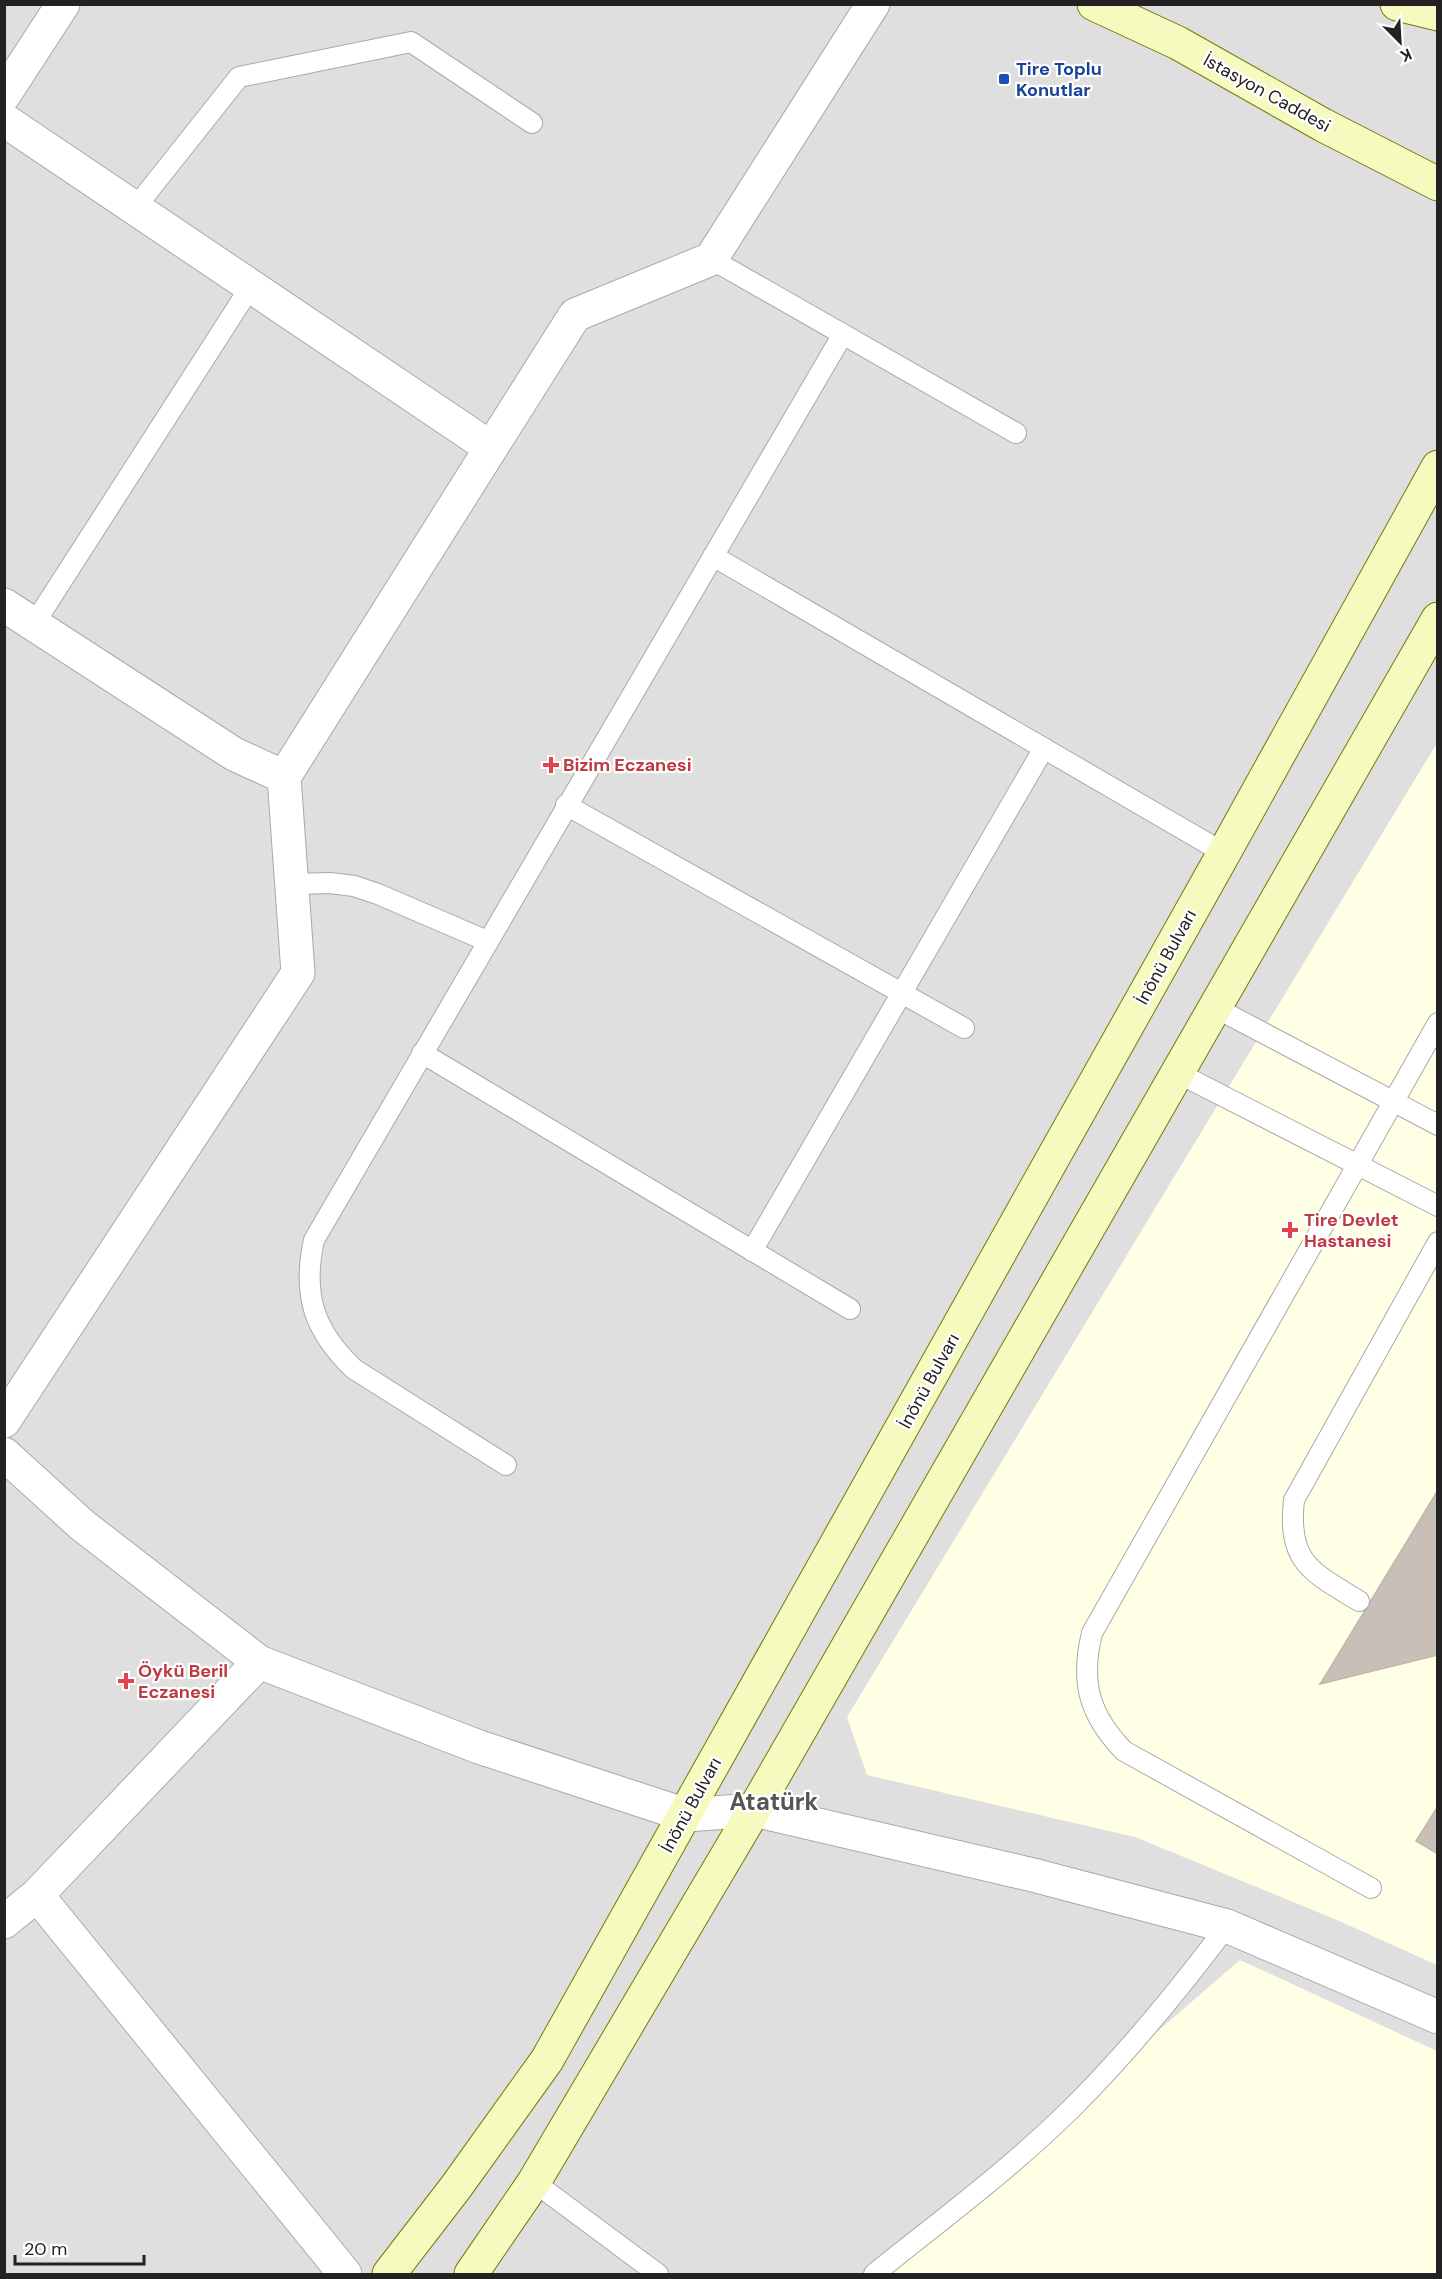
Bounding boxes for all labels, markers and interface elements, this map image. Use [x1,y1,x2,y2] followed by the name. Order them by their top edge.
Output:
[1370,12,1430,72] north arrow
[1396,44,1415,67] text: K
[1199,48,1335,138] street label: İstasyon Caddesi
[1016,57,1102,102] place label: Tire Toplu Konutlar
[997,72,1011,86] marker: Tire Toplu Konutlar
[563,753,692,777] place label: Bizim Eczanesi
[544,758,558,772] marker: Bizim Eczanesi
[1130,905,1202,1009] street label: İnönü Bulvarı
[1304,1208,1399,1253] place label: Tire Devlet Hastanesi
[1281,1221,1299,1239] marker: Tire Devlet Hastanesi
[893,1329,965,1433] street label: İnönü Bulvarı
[138,1659,228,1704] place label: Öykü Beril Eczanesi
[119,1674,133,1688] marker: Öykü Beril Eczanesi
[655,1753,727,1857] street label: İnönü Bulvarı
[730,1786,819,1817] district label: Atatürk
[15,2228,144,2266] scale bar
[24,2237,67,2261] text: 20 m

